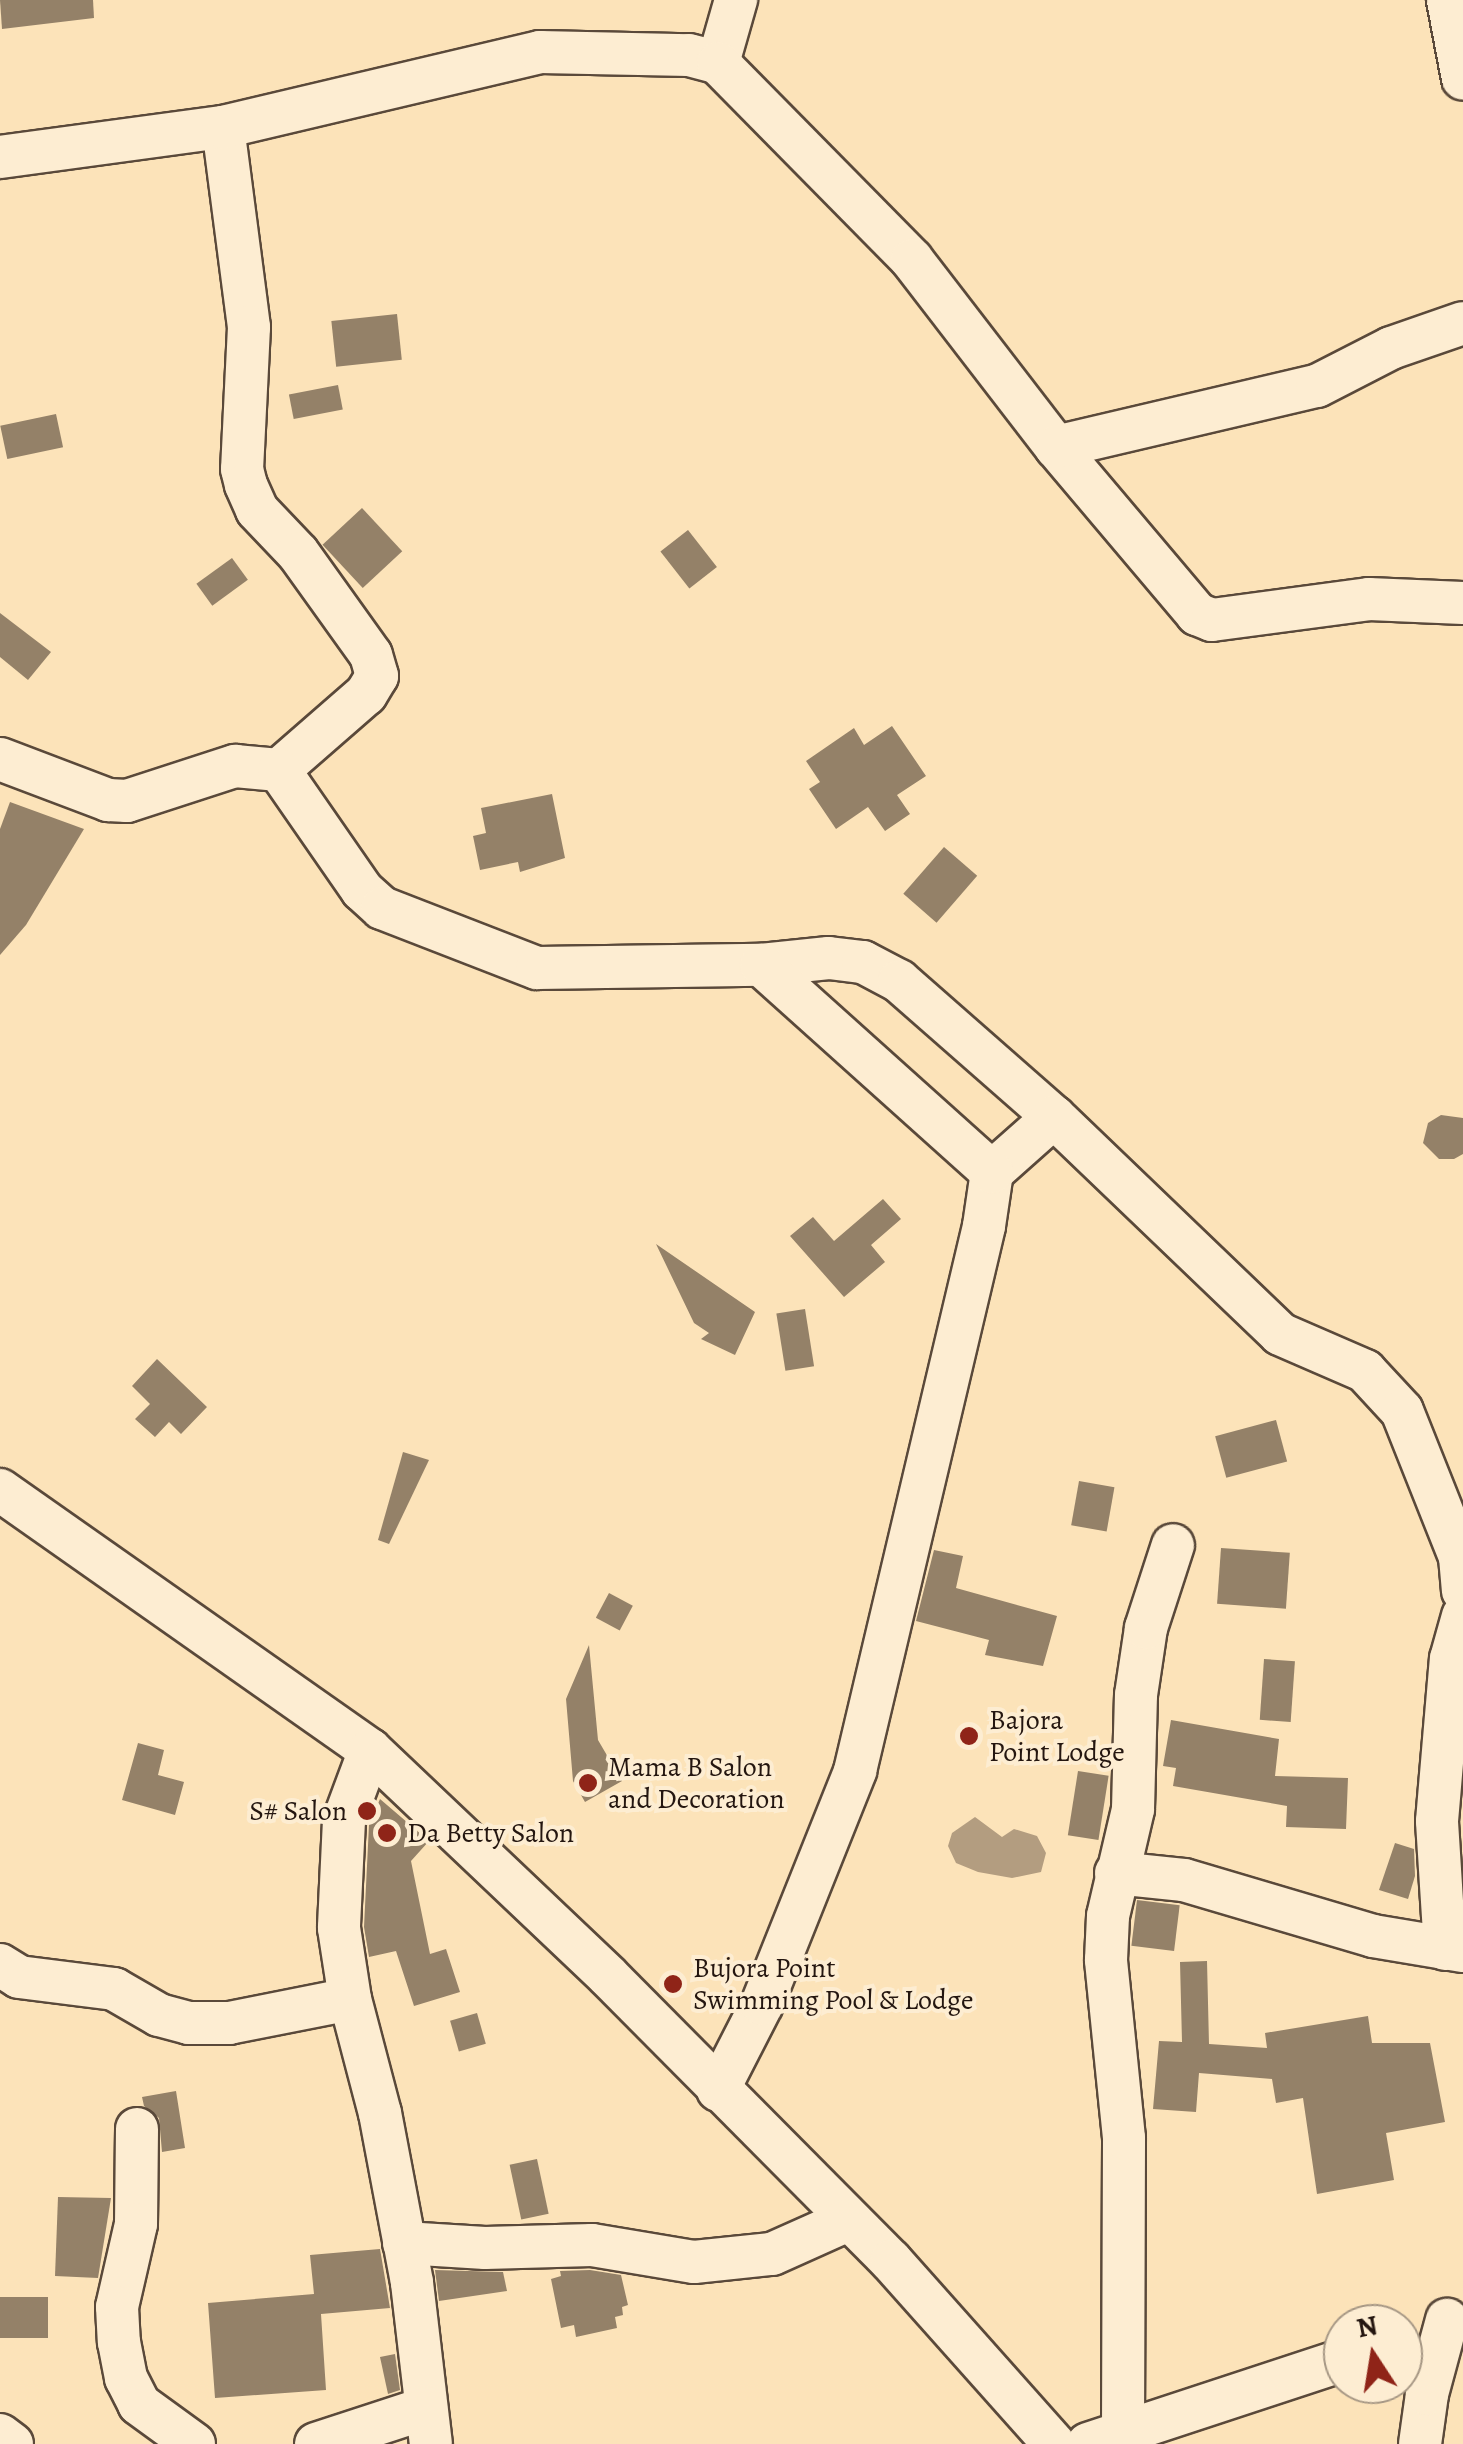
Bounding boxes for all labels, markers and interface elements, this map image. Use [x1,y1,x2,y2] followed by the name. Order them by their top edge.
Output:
[989,1703,1125,1769] place label: Bajora Point Lodge
[958,1725,980,1747] marker: Bajora Point Lodge
[608,1750,785,1816] place label: Mama B Salon and Decoration
[577,1772,599,1794] marker: Mama B Salon and Decoration
[249,1794,347,1828] place label: S# Salon
[356,1800,378,1822] marker: S# Salon
[407,1816,574,1850] place label: Da Betty Salon
[376,1822,398,1844] marker: Da Betty Salon
[693,1951,974,2017] place label: Bujora Point Swimming Pool & Lodge
[662,1973,684,1995] marker: Bujora Point Swimming Pool & Lodge
[1323,2304,1423,2404] north arrow
[1353,2306,1381,2347] text: N

